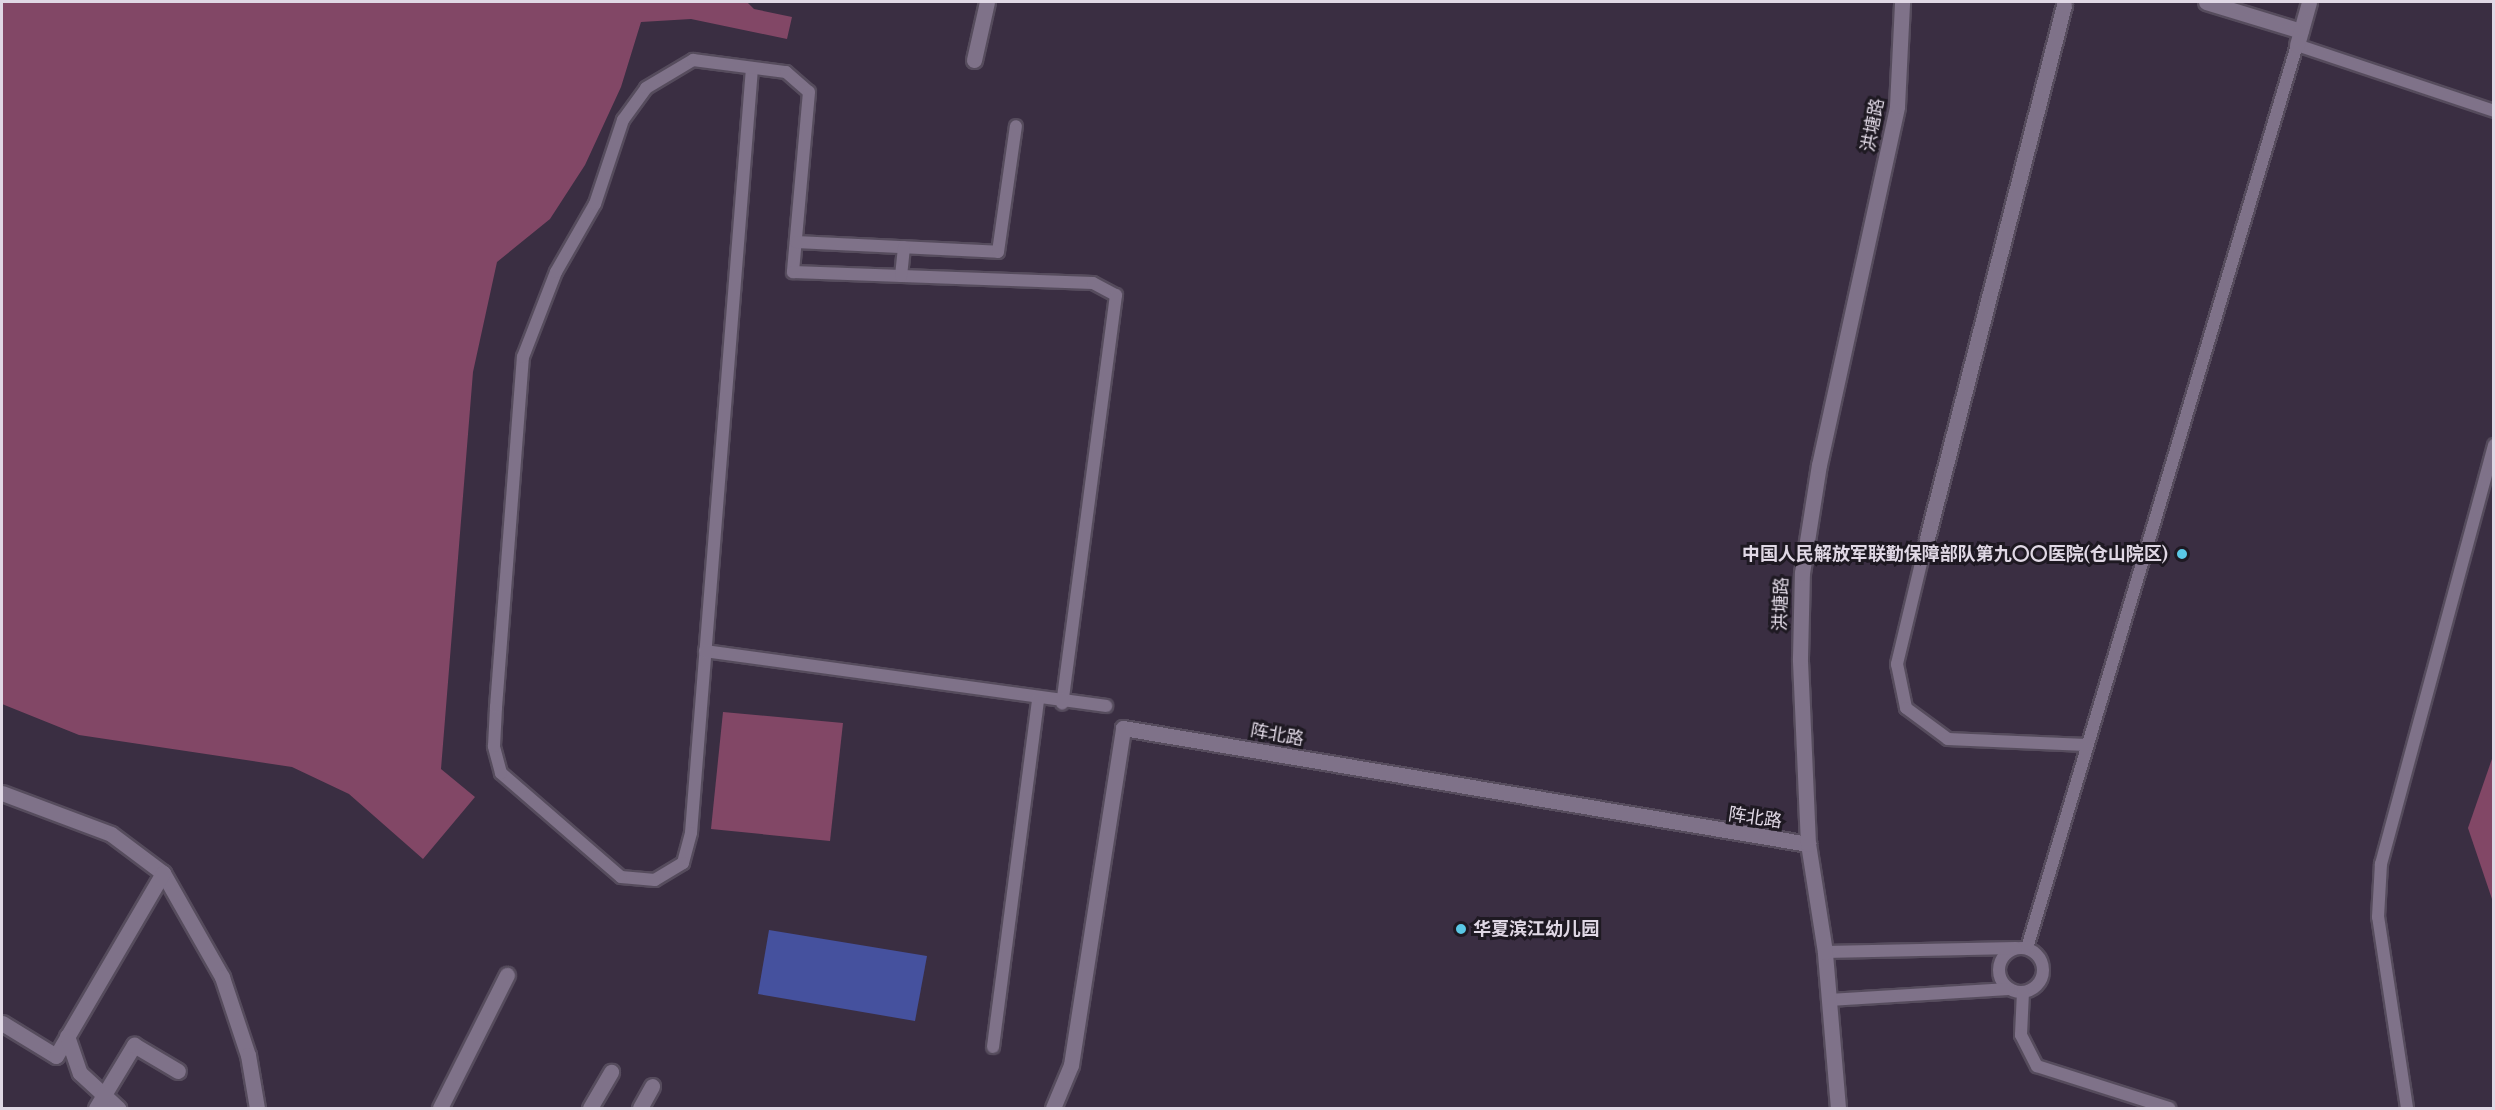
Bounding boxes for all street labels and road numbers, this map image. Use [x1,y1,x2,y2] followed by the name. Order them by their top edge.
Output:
[1857,96,1889,154] street label: 洪塘路
[1769,577,1793,631] street label: 洪塘路
[1249,720,1305,750] street label: 阵北路
[1727,804,1783,832] street label: 阵北路

